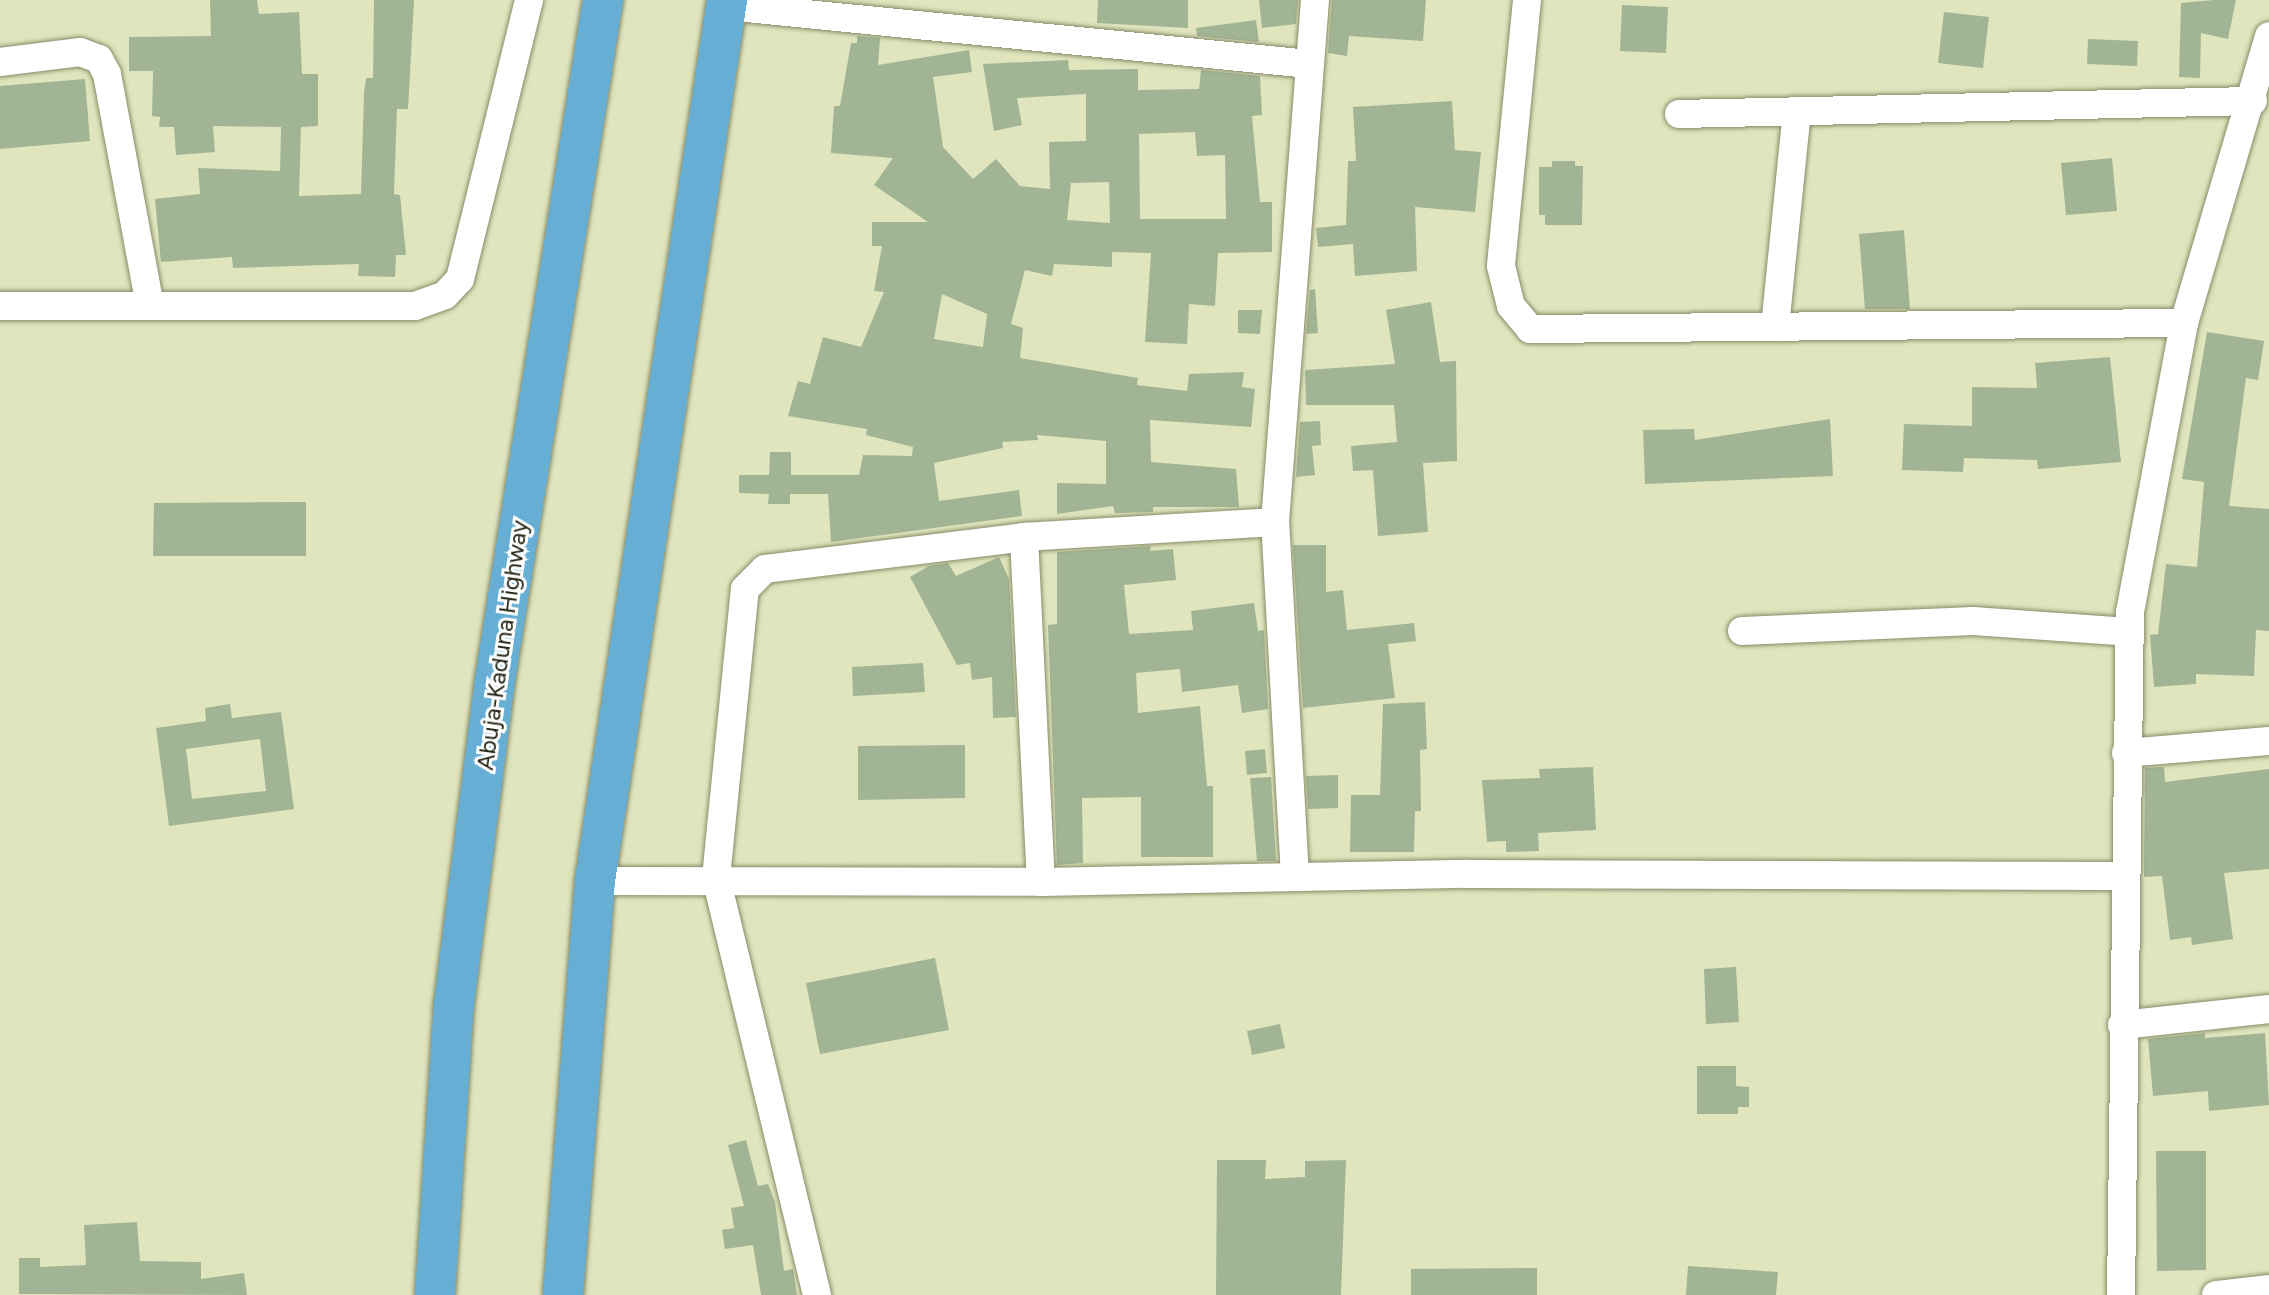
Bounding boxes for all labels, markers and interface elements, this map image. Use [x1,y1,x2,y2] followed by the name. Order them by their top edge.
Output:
[470,518,534,772] street label: Abuja-Kaduna Highway

